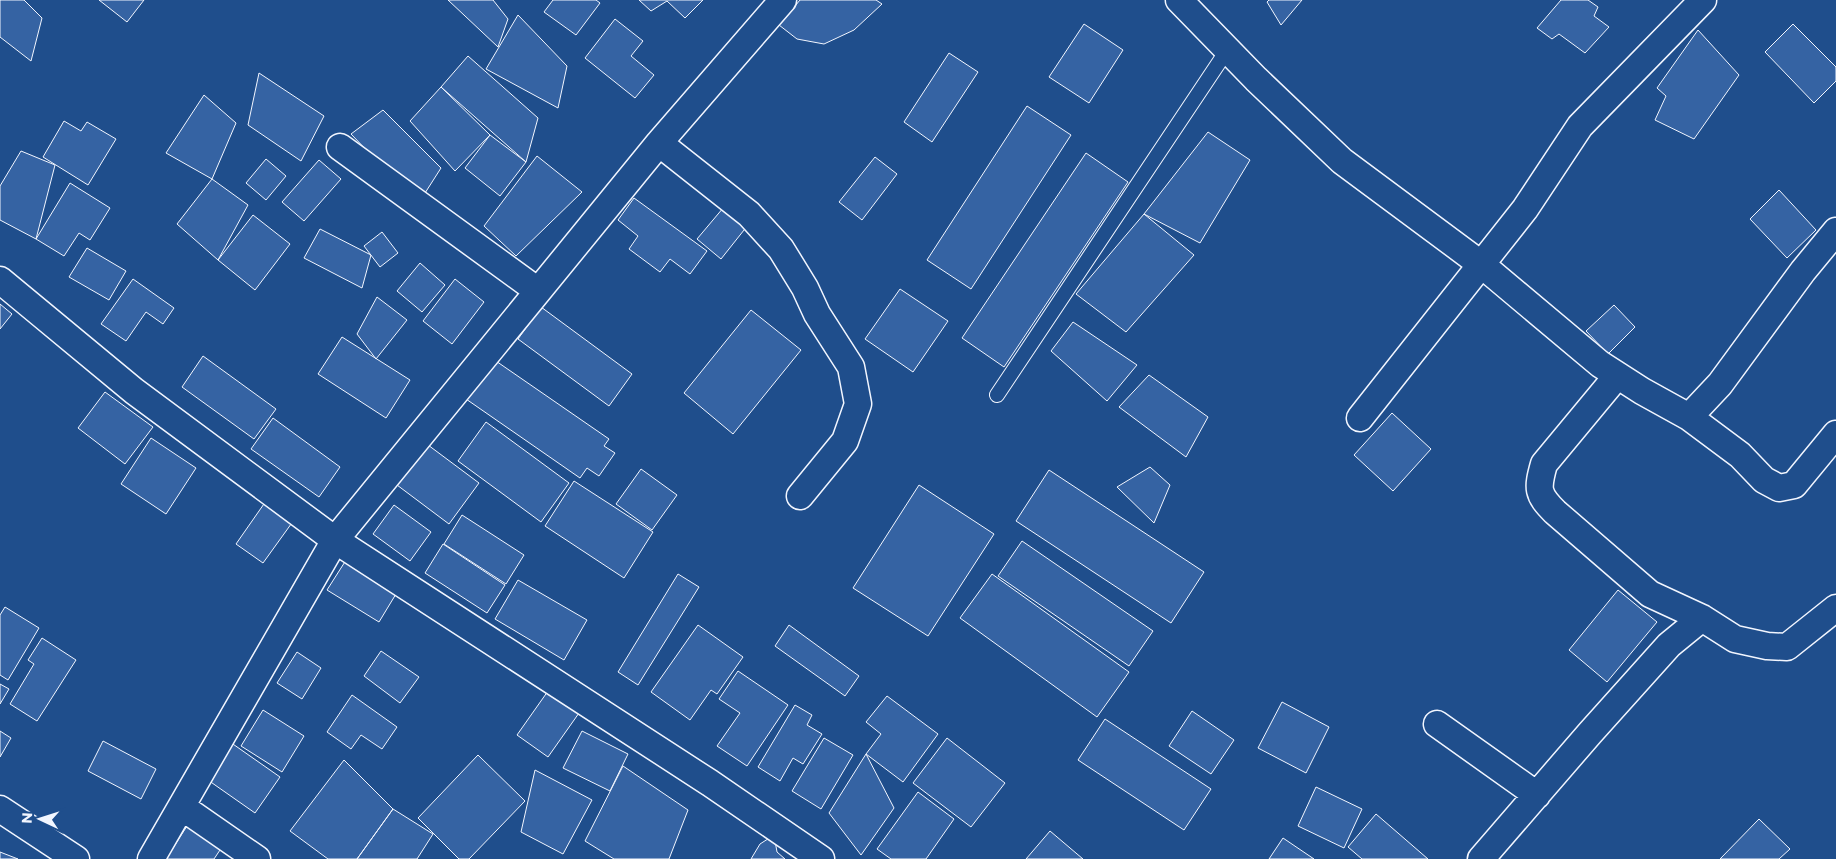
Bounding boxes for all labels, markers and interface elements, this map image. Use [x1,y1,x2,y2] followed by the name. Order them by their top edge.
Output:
[15,794,65,844] north arrow
[18,812,36,824] text: N

